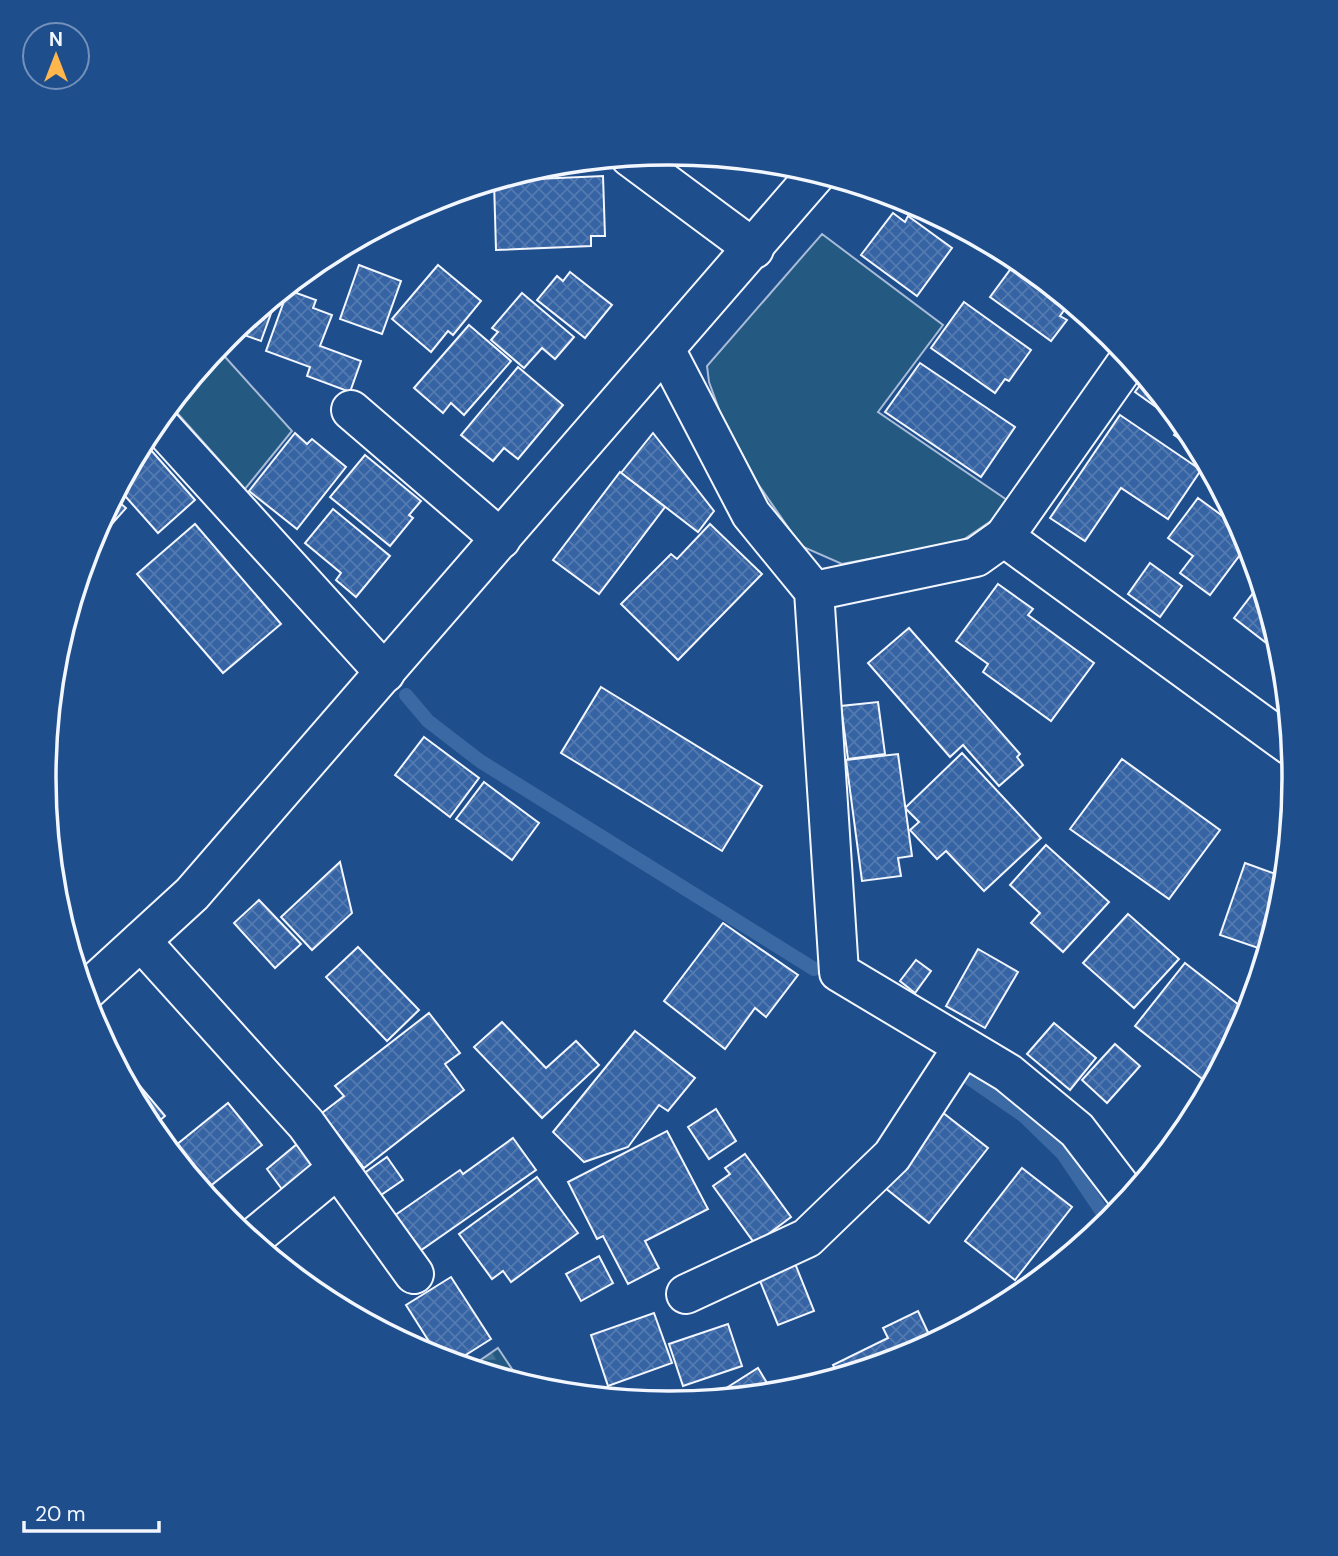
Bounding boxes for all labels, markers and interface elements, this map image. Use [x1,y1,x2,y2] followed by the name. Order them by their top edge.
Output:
[21,21,91,91] north arrow
[49,27,63,52] text: N
[24,1490,159,1534] scale bar
[35,1500,86,1528] text: 20 m

